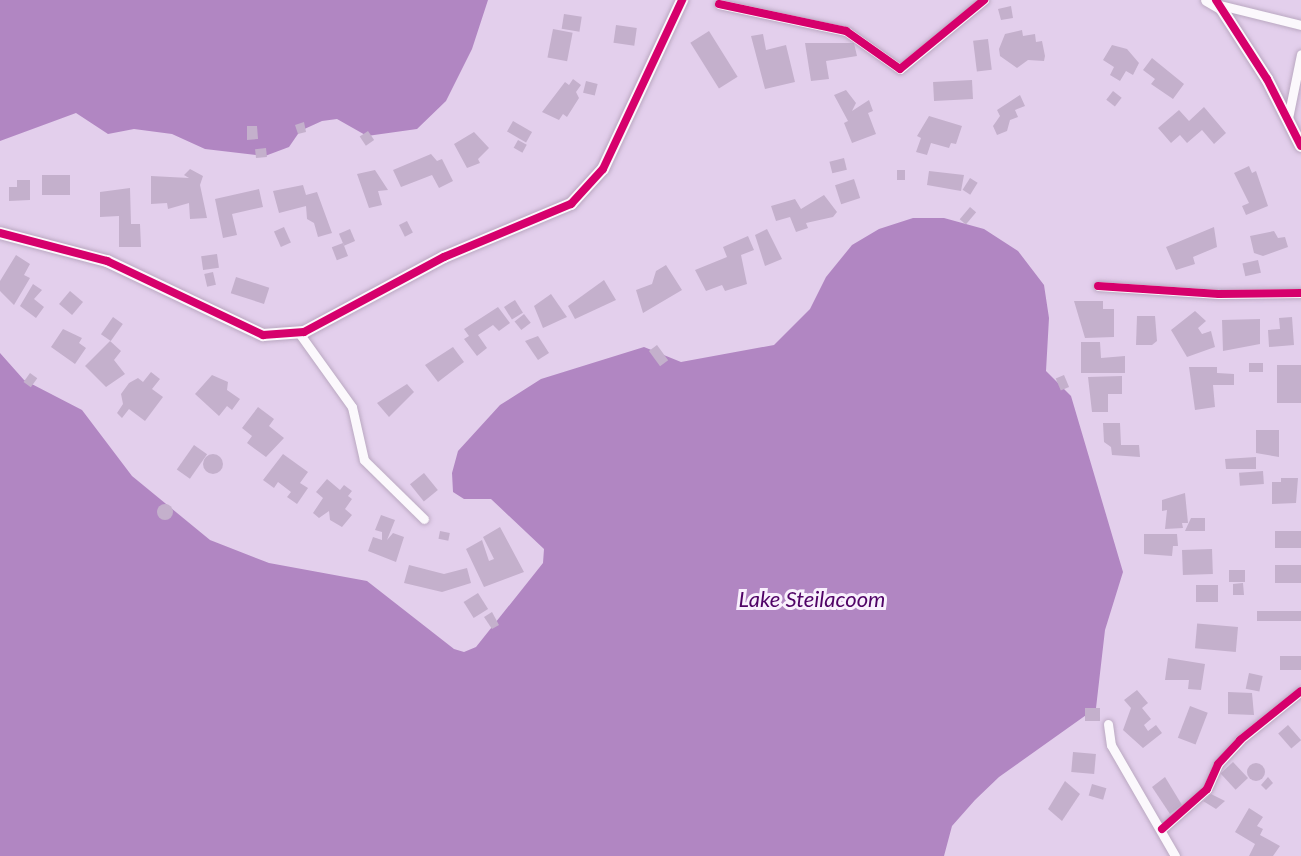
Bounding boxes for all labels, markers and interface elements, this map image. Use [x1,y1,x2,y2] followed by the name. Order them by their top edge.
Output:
[739,586,885,612] water label: Lake Steilacoom

